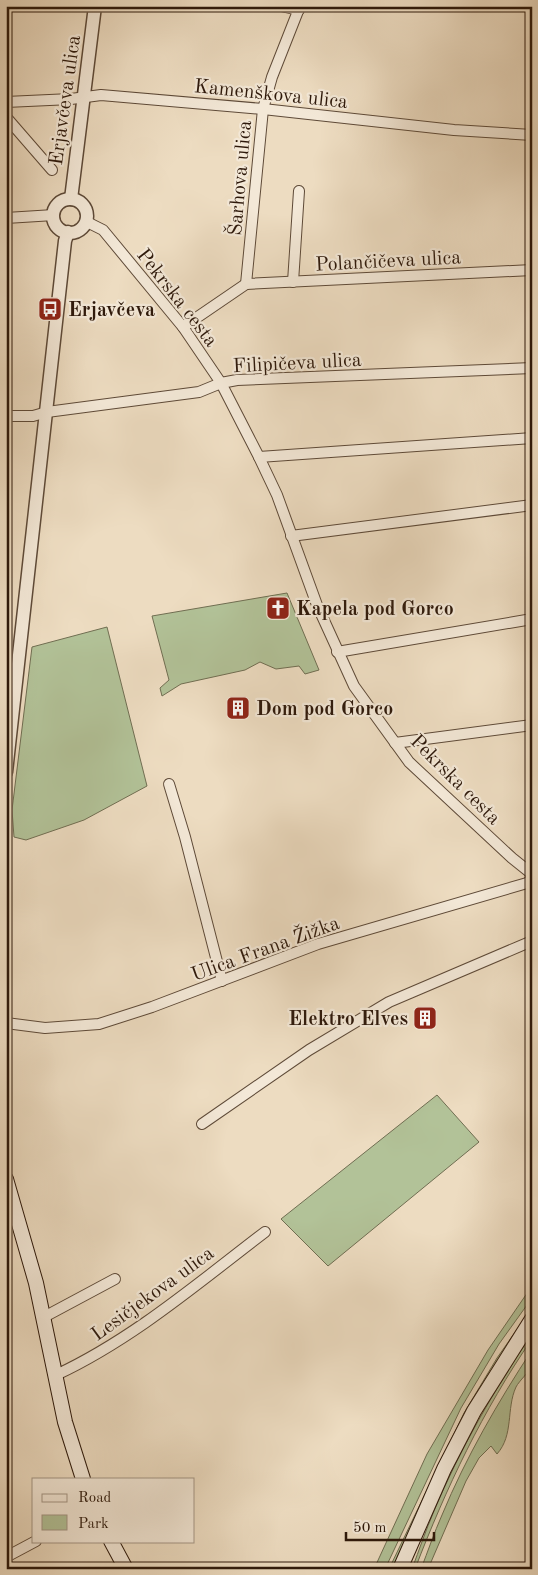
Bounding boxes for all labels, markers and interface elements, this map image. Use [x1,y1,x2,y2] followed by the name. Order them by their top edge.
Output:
[47,34,85,167] street label: Erjavčeva ulica
[193,77,349,113] street label: Kamenškova ulica
[222,119,256,237] street label: Šarhova ulica
[132,245,221,351] street label: Pekrska cesta
[315,248,462,276] street label: Polančičeva ulica
[37,296,63,322] bus stop icon: Erjavčeva
[68,301,155,321] place label: Erjavčeva
[232,351,362,377] street label: Filipičeva ulica
[265,595,291,621] church icon: Kapela pod Gorco
[296,600,454,620] place label: Kapela pod Gorco
[225,695,251,721] building icon: Dom pod Gorco
[256,700,393,720] place label: Dom pod Gorco
[406,731,504,829] street label: Pekrska cesta
[188,911,343,986] street label: Ulica Frana Žižka
[412,1005,438,1031] building icon: Elektro Elves
[288,1010,408,1030] place label: Elektro Elves
[88,1244,218,1346] street label: Lesičjekova ulica
[32,1478,195,1542] legend
[78,1491,112,1506] text: Road
[346,1510,433,1542] scale bar
[78,1517,109,1532] text: Park
[353,1521,387,1536] text: 50 m

